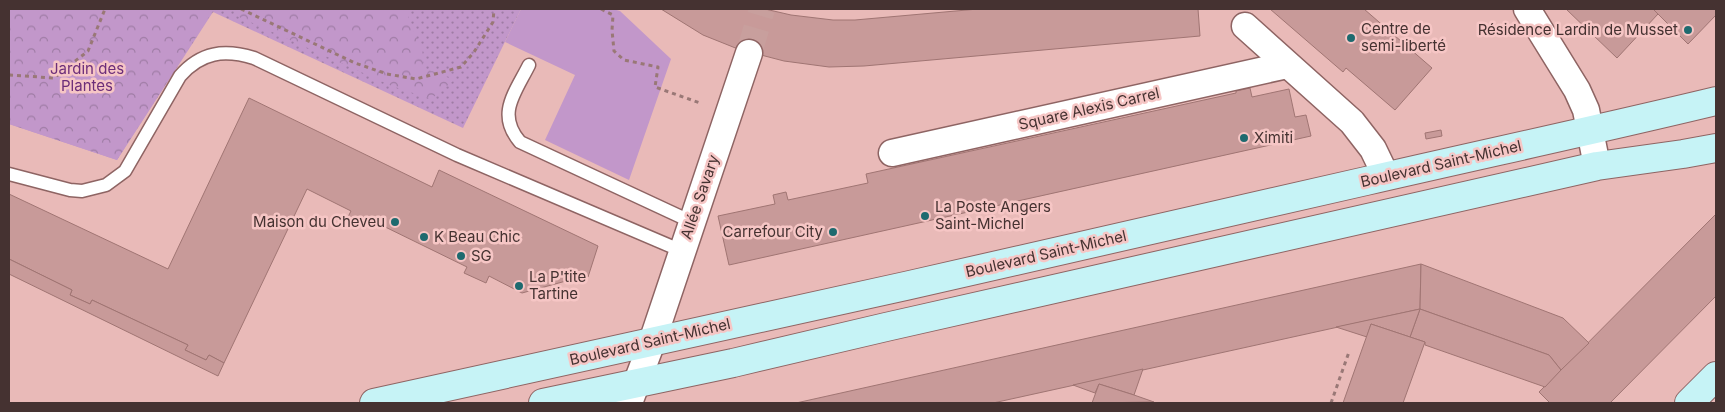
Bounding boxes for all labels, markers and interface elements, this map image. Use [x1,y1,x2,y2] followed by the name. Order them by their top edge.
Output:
[1361,19,1446,55] place label: Centre de semi-liberté
[1478,20,1678,39] place label: Résidence Lardin de Musset
[1682,24,1694,36] marker: Résidence Lardin de Musset
[1345,32,1357,44] marker: Centre de semi-liberté
[50,59,124,95] park label: Jardin des Plantes
[1017,83,1161,134] street label: Square Alexis Carrel
[1254,128,1293,147] place label: Ximiti
[1238,132,1250,144] marker: Ximiti
[1359,136,1523,191] street label: Boulevard Saint-Michel
[676,151,723,242] street label: Allée Savary
[935,197,1051,233] place label: La Poste Angers Saint-Michel
[919,210,931,222] marker: La Poste Angers Saint-Michel
[253,212,385,231] place label: Maison du Cheveu
[389,216,401,228] marker: Maison du Cheveu
[723,222,824,241] place label: Carrefour City
[827,226,839,238] marker: Carrefour City
[964,226,1128,281] street label: Boulevard Saint-Michel
[434,227,521,246] place label: K Beau Chic
[418,231,430,243] marker: K Beau Chic
[471,246,492,265] place label: SG
[455,250,467,262] marker: SG
[529,267,586,303] place label: La P'tite Tartine
[513,280,525,292] marker: La P'tite Tartine
[568,314,732,369] street label: Boulevard Saint-Michel

